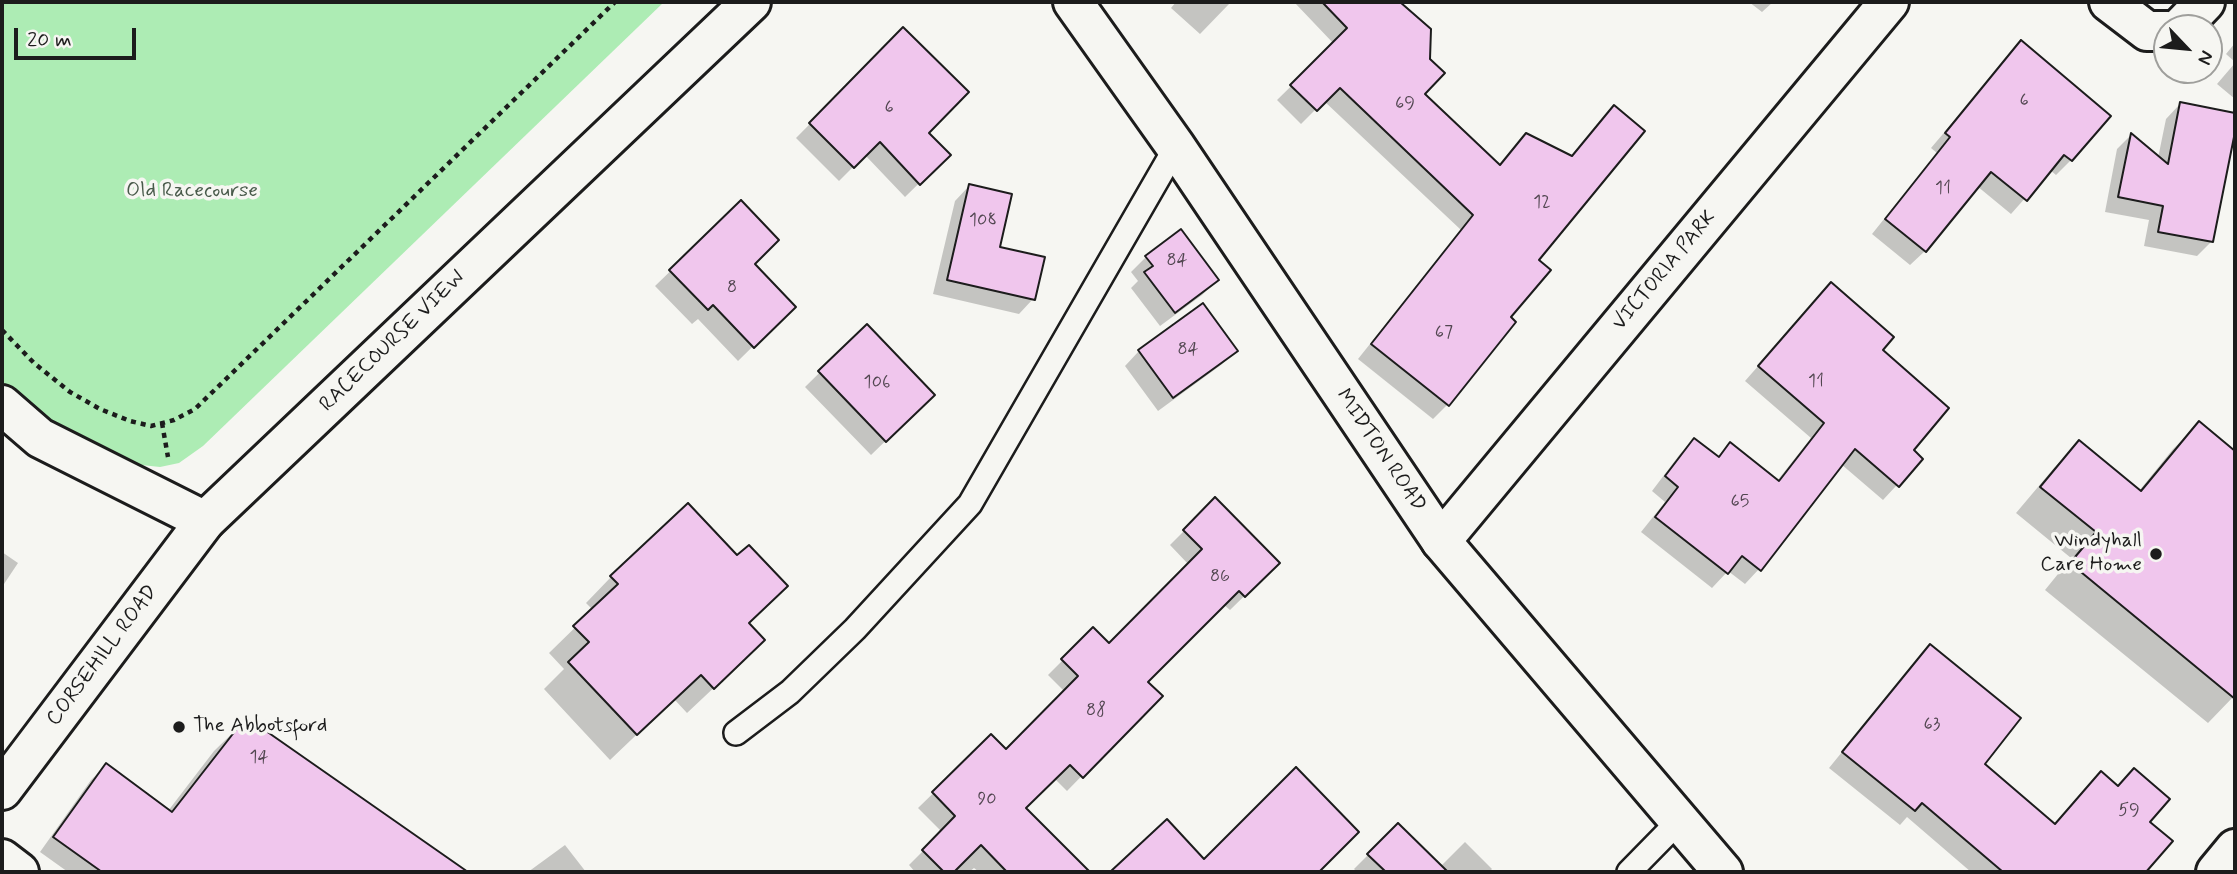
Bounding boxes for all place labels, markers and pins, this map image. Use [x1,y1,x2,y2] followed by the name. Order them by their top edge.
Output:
[2040,529,2142,579] place label: Windyhall Care Home
[2148,546,2164,562] marker: Windyhall Care Home
[193,714,327,740] place label: The Abbotsford
[171,719,187,735] marker: The Abbotsford

